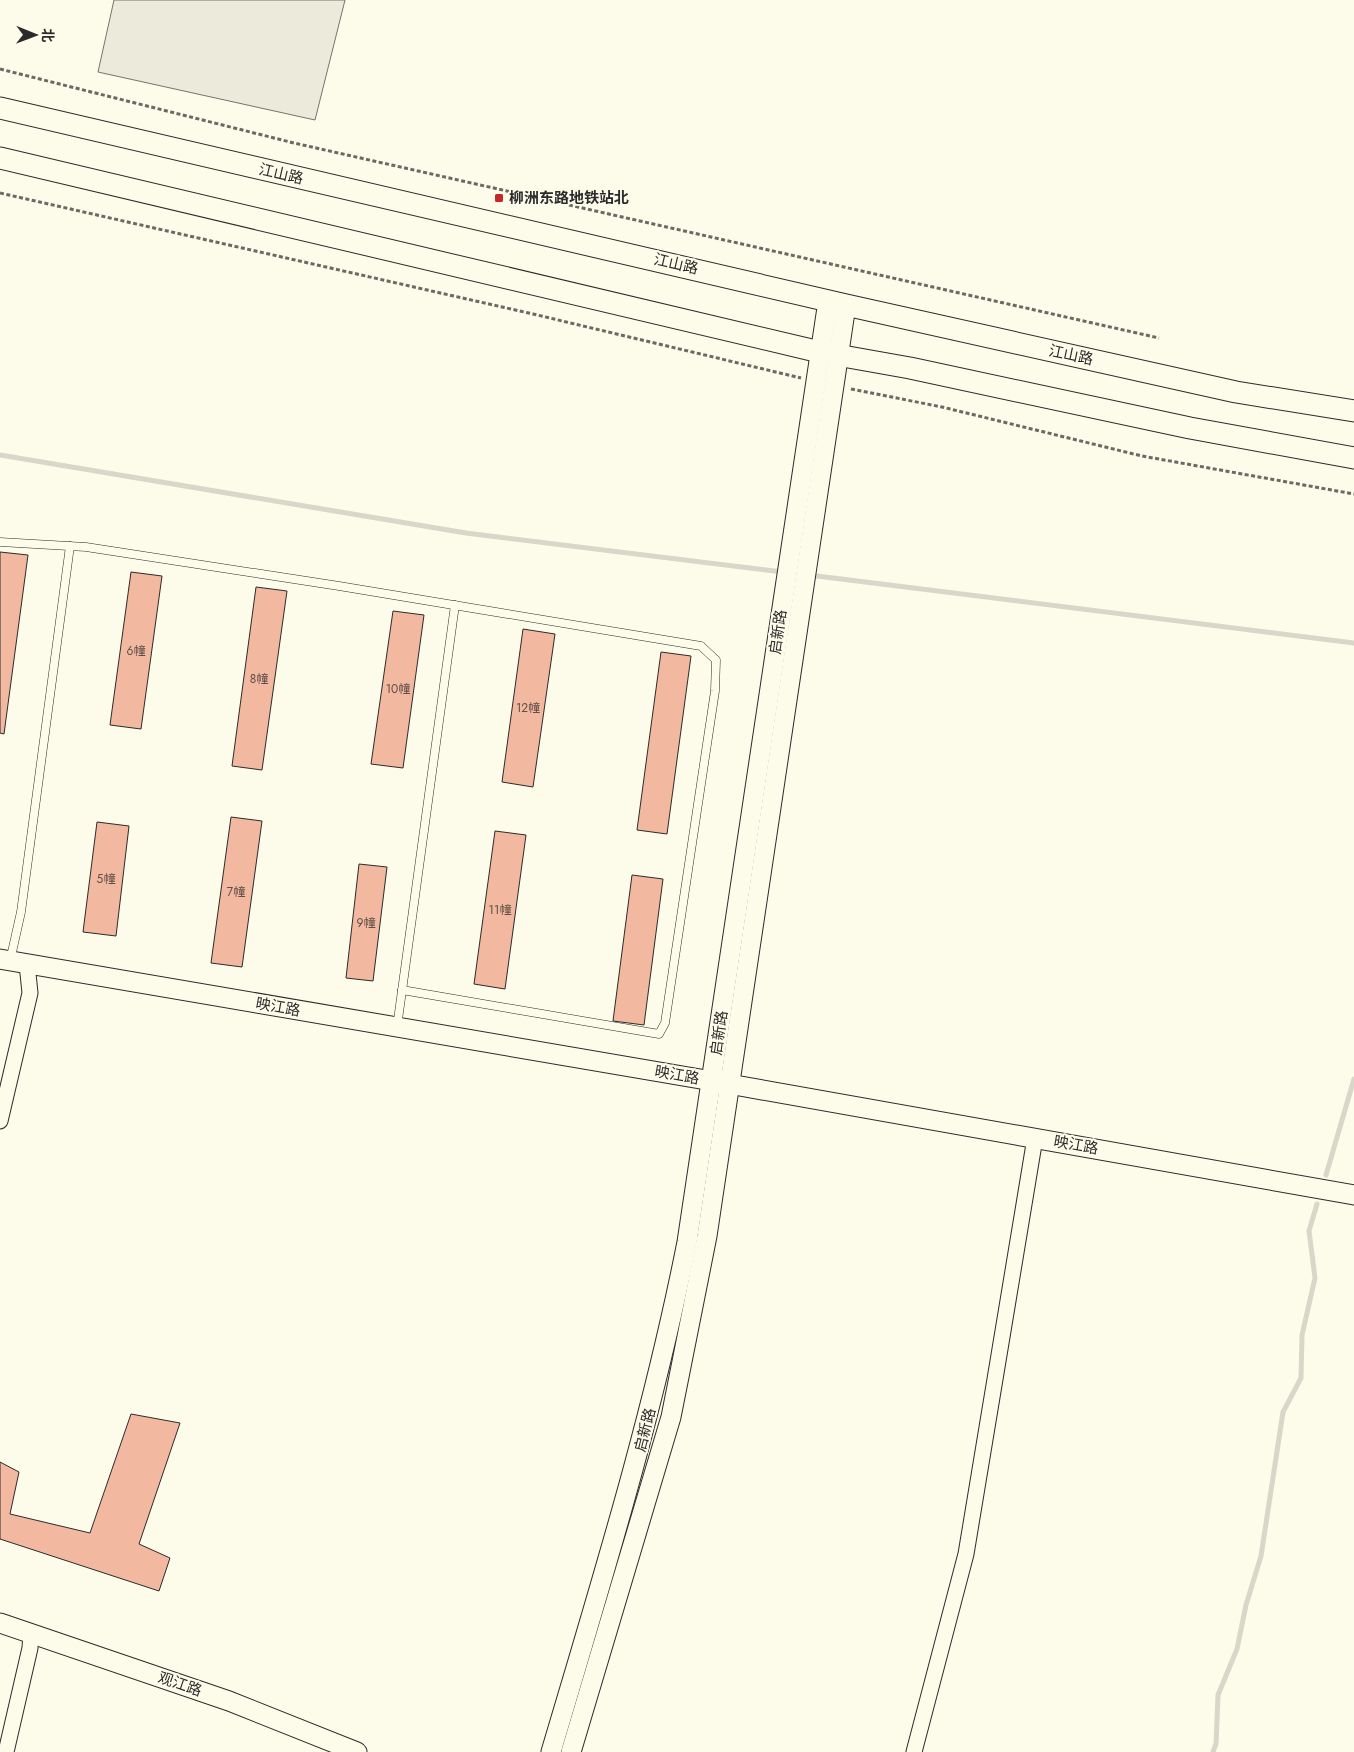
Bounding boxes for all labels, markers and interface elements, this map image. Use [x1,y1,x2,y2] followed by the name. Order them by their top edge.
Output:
[10,10,60,60] north arrow
[38,28,58,42] text: 北
[257,158,305,190] street label: 江山路
[509,187,629,209] place label: 柳洲东路地铁站北
[493,192,505,204] marker: 柳洲东路地铁站北
[652,248,700,280] street label: 江山路
[1047,340,1095,370] street label: 江山路
[764,608,792,656] street label: 启新路
[127,642,145,660] house number: 6幢
[250,670,268,688] house number: 8幢
[386,680,410,698] house number: 10幢
[516,699,540,717] house number: 12幢
[97,870,115,888] house number: 5幢
[227,883,245,901] house number: 7幢
[489,901,511,919] house number: 11幢
[357,914,375,932] house number: 9幢
[254,992,302,1022] street label: 映江路
[705,1009,733,1057] street label: 启新路
[653,1060,701,1090] street label: 映江路
[1052,1130,1100,1160] street label: 映江路
[629,1405,661,1455] street label: 启新路
[155,1666,205,1702] street label: 观江路

